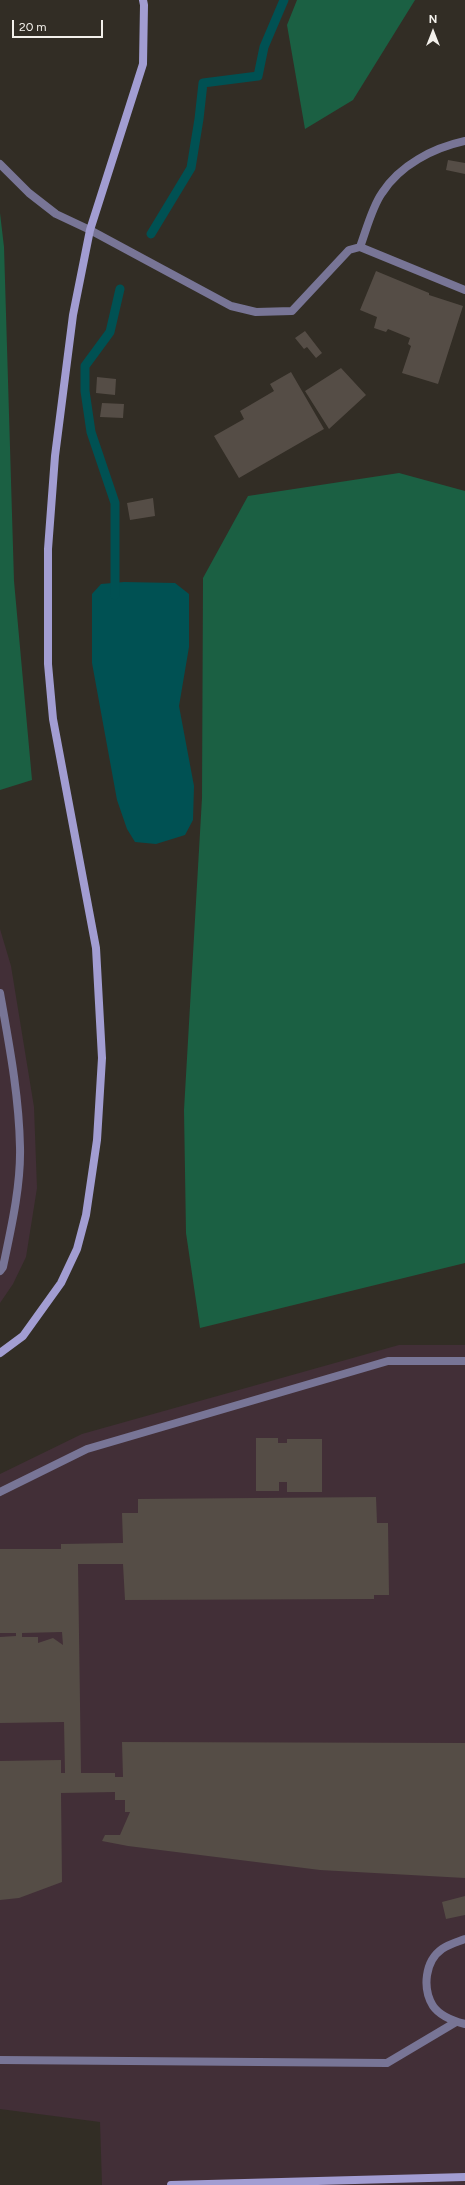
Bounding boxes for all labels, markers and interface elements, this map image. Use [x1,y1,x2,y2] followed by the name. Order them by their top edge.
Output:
[14,12,105,38] scale bar
[413,12,453,52] north arrow
[429,13,437,26] text: N
[19,20,47,34] text: 20 m

